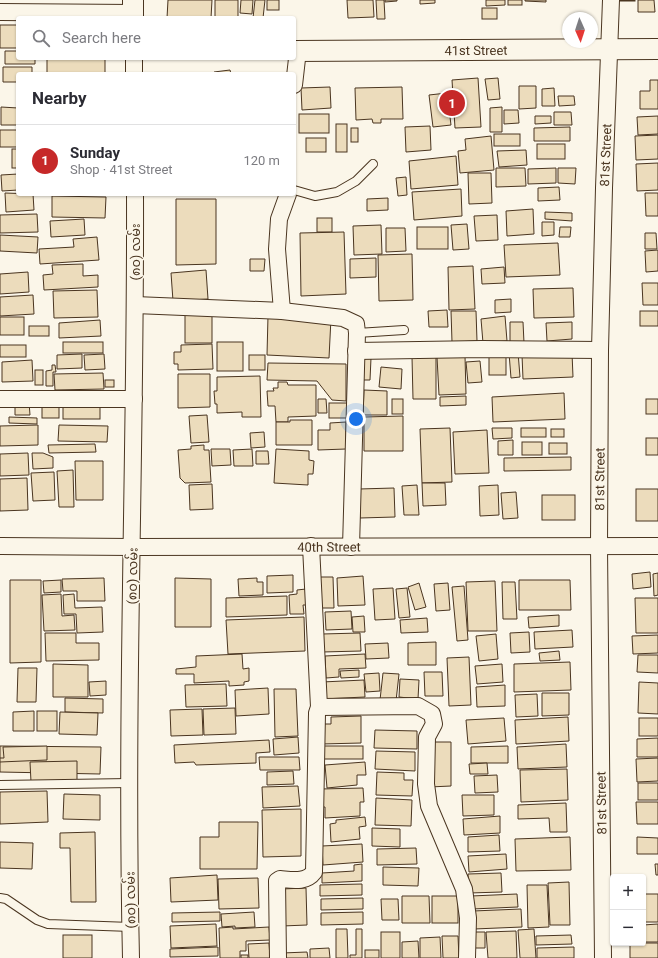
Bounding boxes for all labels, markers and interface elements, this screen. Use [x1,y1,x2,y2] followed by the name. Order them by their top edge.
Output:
[562,12,598,48] north arrow
[16,16,296,60] search box
[30,27,52,49] icon: search
[62,29,141,47] text: Search here
[444,43,508,58] street label: 41st Street
[32,88,87,108] text: Nearby
[439,88,465,118] pin: 1
[597,123,614,187] street label: 81st Street
[70,144,120,162] text: Sunday
[41,153,49,168] text: 1
[243,153,280,168] text: 120 m
[70,162,173,177] text: Shop · 41st Street
[127,223,143,281] street label: (၈၀) လမ်း
[346,409,366,429] your location
[592,447,608,511] street label: 81st Street
[297,540,361,555] street label: 40th Street
[124,547,140,605] street label: (၈၀) လမ်း
[593,771,610,835] street label: 81st Street
[122,871,138,929] street label: (၈၀) လမ်း
[610,874,646,946] map controls
[610,874,646,910] button: +
[610,910,646,946] button: −

